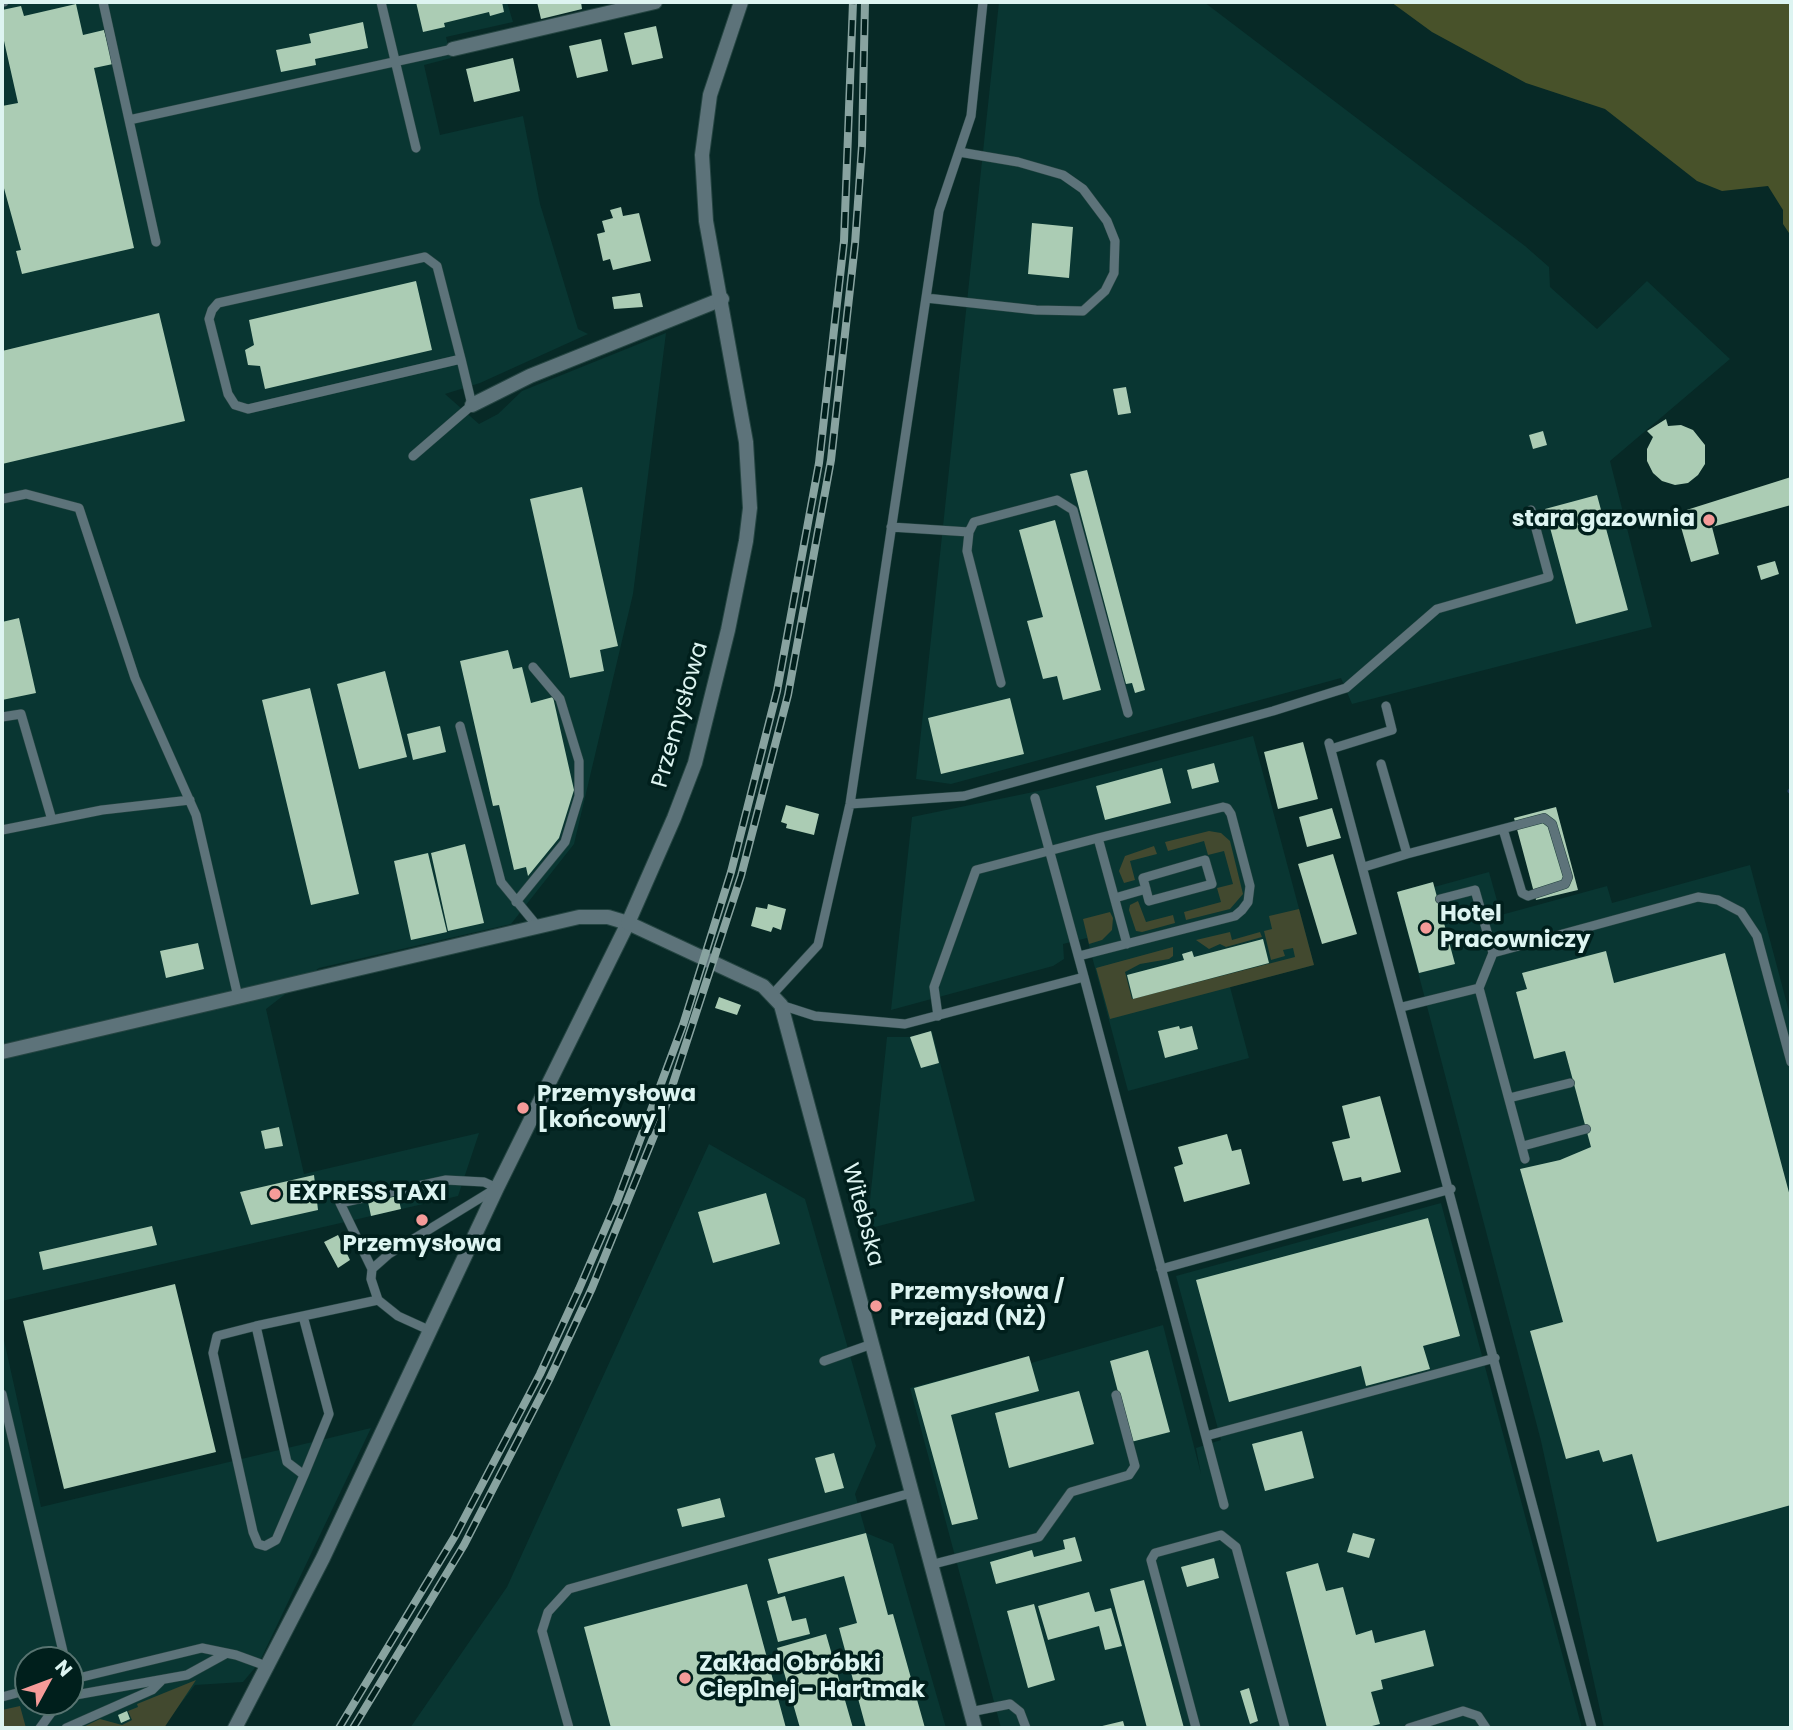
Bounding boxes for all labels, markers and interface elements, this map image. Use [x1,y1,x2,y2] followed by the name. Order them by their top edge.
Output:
[1512,506,1695,534] place label: stara gazownia
[1701,512,1717,528] marker: stara gazownia
[647,639,715,791] street label: Przemysłowa
[1440,901,1590,955] place label: Hotel Pracowniczy
[1418,920,1434,936] marker: Hotel Pracowniczy
[537,1081,696,1135] place label: Przemysłowa [końcowy]
[515,1100,531,1116] marker: Przemysłowa [końcowy]
[835,1160,889,1270] street label: Witebska
[289,1180,447,1208] place label: EXPRESS TAXI
[267,1186,283,1202] marker: EXPRESS TAXI
[414,1212,430,1228] marker: Przemysłowa
[342,1231,502,1259] place label: Przemysłowa
[890,1279,1064,1333] place label: Przemysłowa / Przejazd (NŻ)
[868,1298,884,1314] marker: Przemysłowa / Przejazd (NŻ)
[14,1646,84,1716] north arrow
[699,1651,925,1705] place label: Zakład Obróbki Cieplnej - Hartmak
[49,1654,79,1682] text: N
[677,1670,693,1686] marker: Zakład Obróbki Cieplnej - Hartmak

